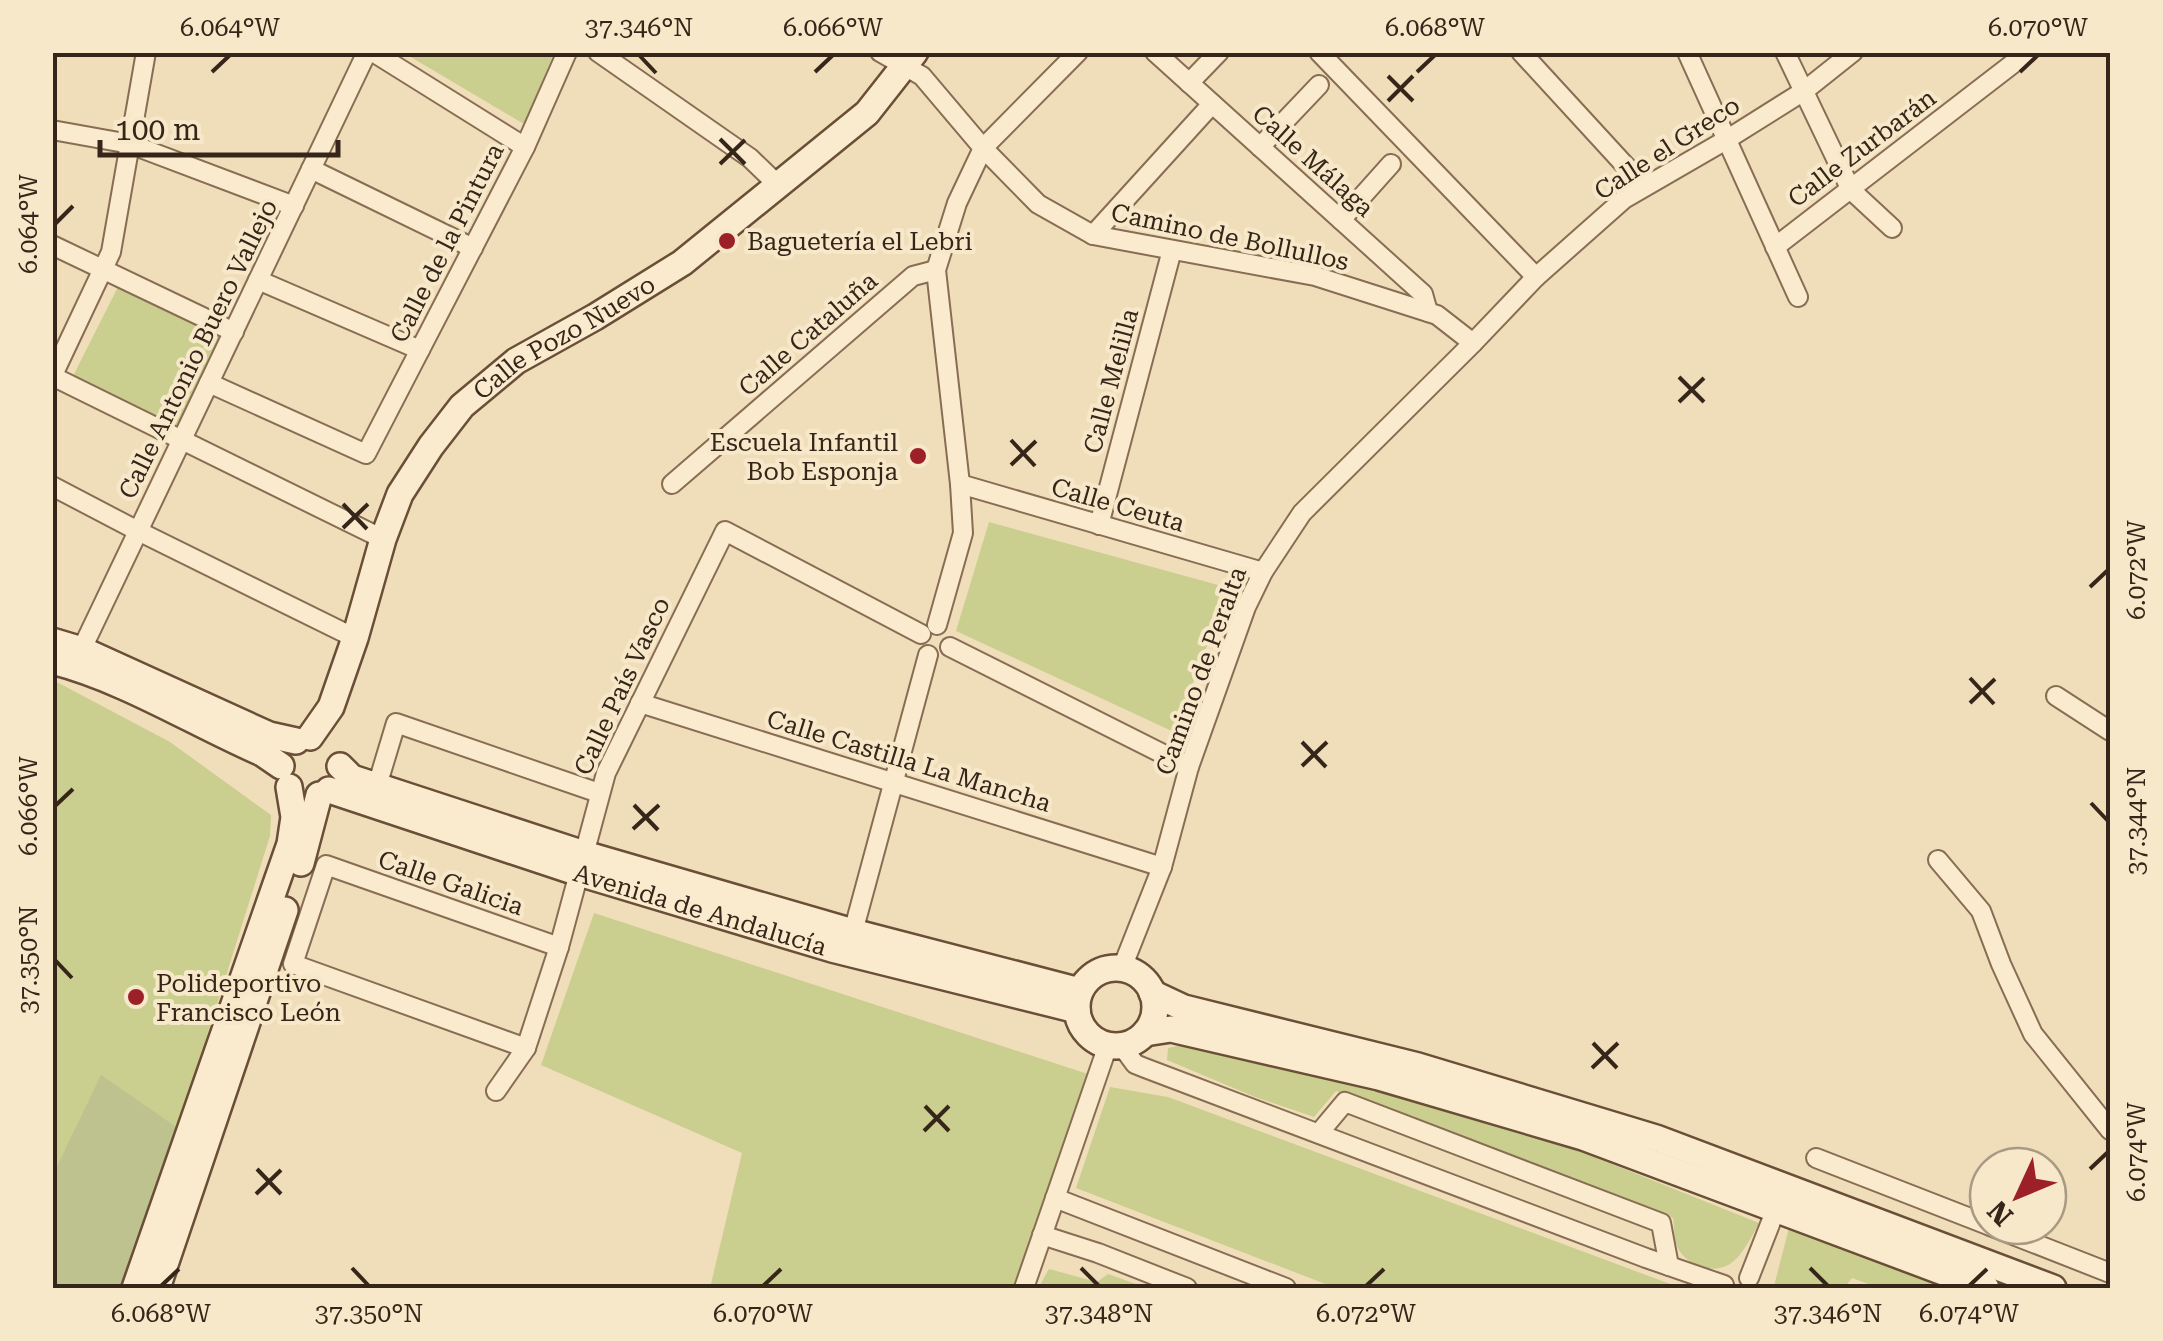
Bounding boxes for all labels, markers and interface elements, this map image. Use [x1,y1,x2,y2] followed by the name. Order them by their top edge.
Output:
[180,13,281,42] text: 6.064°W
[585,13,693,42] text: 37.346°N
[783,13,884,42] text: 6.066°W
[1385,13,1486,42] text: 6.068°W
[1988,13,2089,42] text: 6.070°W
[1782,83,1942,213] street label: Calle Zurbarán
[1589,90,1745,206] street label: Calle el Greco
[100,95,338,157] scale bar
[1247,99,1380,223] street label: Calle Málaga
[115,112,200,147] text: 100 m
[384,138,510,347] street label: Calle de la Pintura
[14,173,43,274] text: 6.064°W
[113,194,283,504] street label: Calle Antonio Buero Vallejo
[1109,198,1352,276] street label: Camino de Bollullos
[747,227,973,256] place label: Baguetería el Lebri
[716,230,738,252] marker: Baguetería el Lebri
[733,266,883,402] street label: Calle Cataluña
[467,269,660,405] street label: Calle Pozo Nuevo
[1078,305,1144,457] street label: Calle Melilla
[710,428,898,486] place label: Escuela Infantil Bob Esponja
[907,445,929,467] marker: Escuela Infantil Bob Esponja
[1048,472,1188,538] street label: Calle Ceuta
[2122,519,2151,620] text: 6.072°W
[1150,563,1252,779] street label: Camino de Peralta
[568,593,676,779] street label: Calle País Vasco
[763,704,1055,818] street label: Calle Castilla La Mancha
[14,755,43,856] text: 6.066°W
[2122,767,2151,875] text: 37.344°N
[375,845,528,922] street label: Calle Galicia
[570,858,831,961] street label: Avenida de Andalucía
[14,906,43,1014] text: 37.350°N
[156,969,341,1027] place label: Polideportivo Francisco León
[125,986,147,1008] marker: Polideportivo Francisco León
[2122,1101,2151,1202] text: 6.074°W
[1968,1146,2068,1246] north arrow
[1981,1194,2020,1232] text: N
[111,1299,212,1328] text: 6.068°W
[315,1299,423,1328] text: 37.350°N
[713,1299,814,1328] text: 6.070°W
[1045,1299,1153,1328] text: 37.348°N
[1316,1299,1417,1328] text: 6.072°W
[1774,1299,1882,1328] text: 37.346°N
[1919,1299,2020,1328] text: 6.074°W

